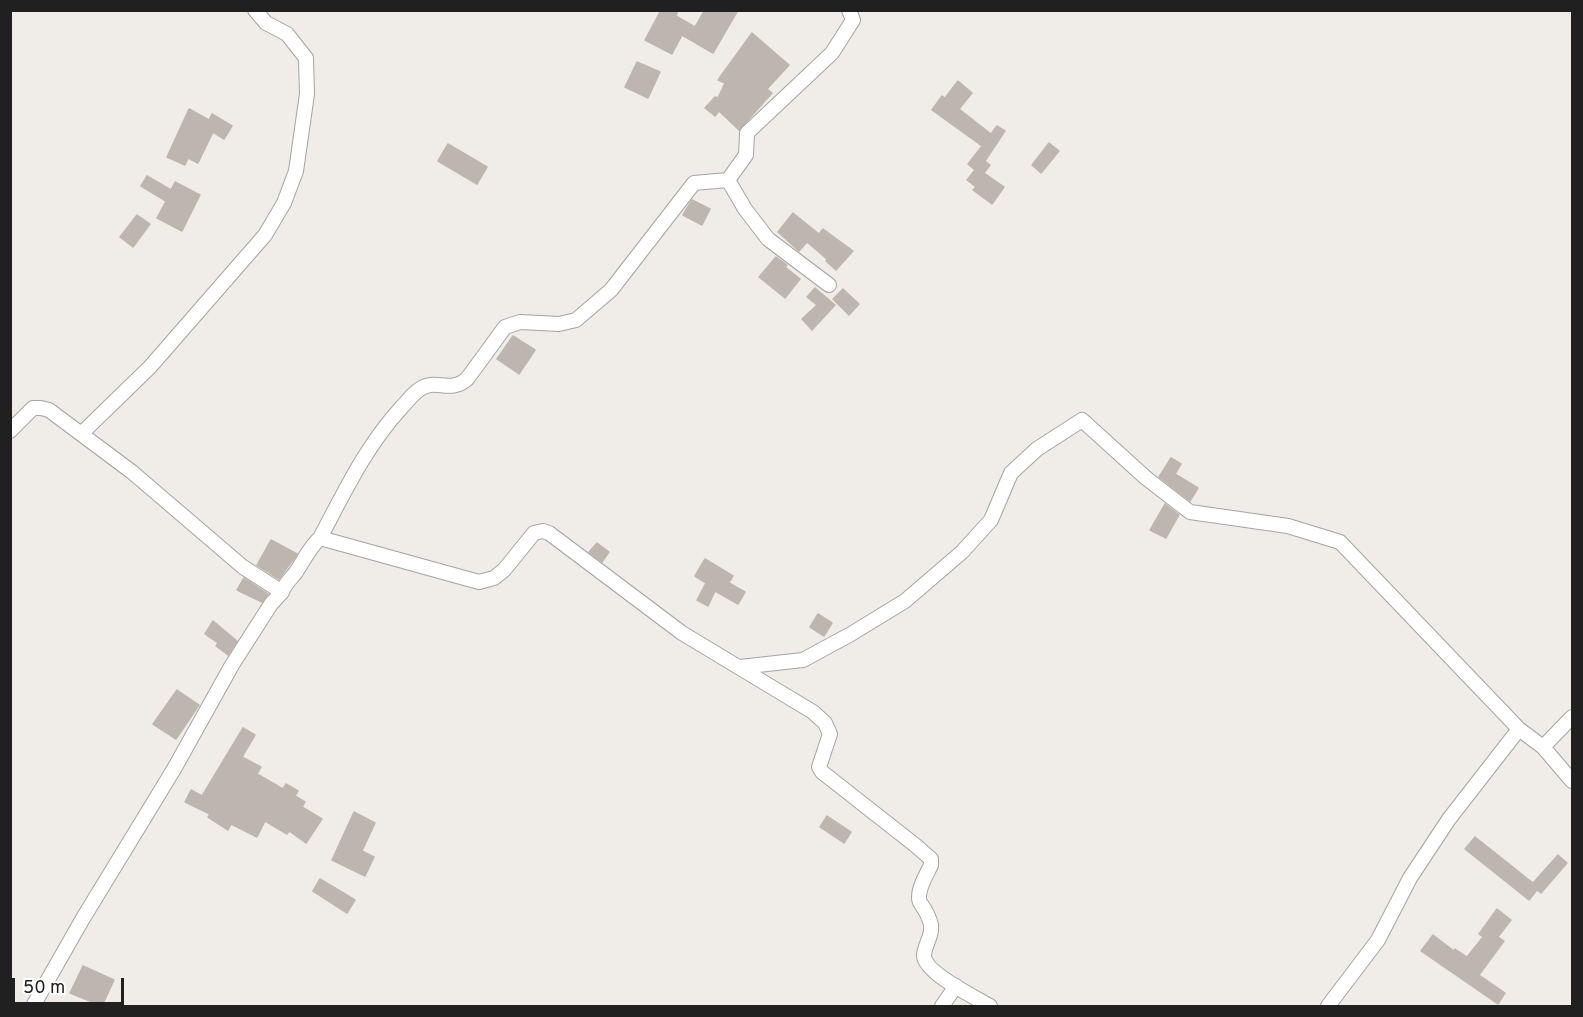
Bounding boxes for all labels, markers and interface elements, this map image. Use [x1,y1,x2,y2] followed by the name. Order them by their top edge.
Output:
[15,966,128,1004] scale bar
[23,977,65,1000] text: 50 m

